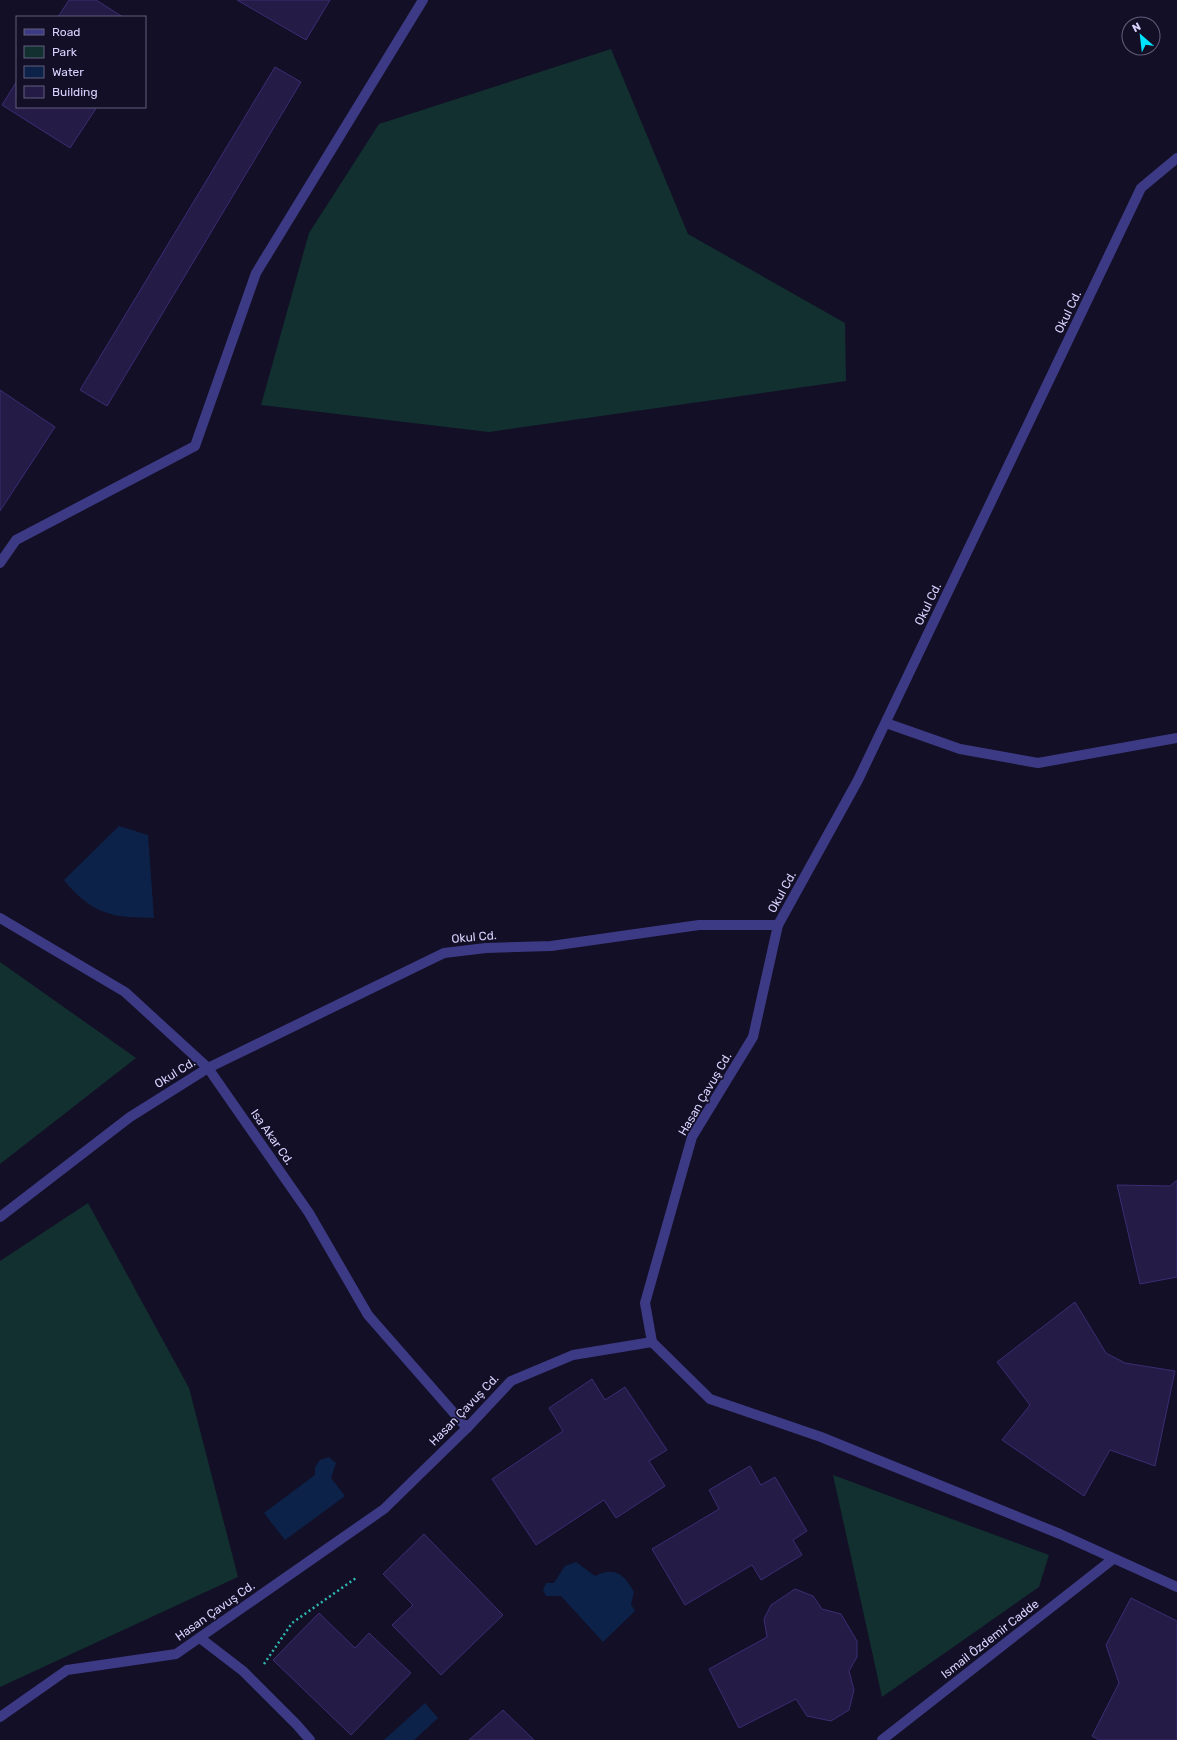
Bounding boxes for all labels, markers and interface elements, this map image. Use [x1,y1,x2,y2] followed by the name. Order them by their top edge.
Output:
[16,16,146,108] legend
[1121,16,1161,56] north arrow
[1130,20,1143,35] text: N
[52,25,80,39] text: Road
[52,45,78,59] text: Park
[52,65,84,79] text: Water
[52,85,98,99] text: Building
[1052,288,1084,336] street label: Okul Cd.
[912,580,944,628] street label: Okul Cd.
[765,869,799,915] street label: Okul Cd.
[451,928,497,946] street label: Okul Cd.
[676,1050,734,1138] street label: Hasan Çavuş Cd.
[152,1055,198,1091] street label: Okul Cd.
[248,1106,296,1168] street label: Isa Akar Cd.
[426,1371,502,1449] street label: Hasan Çavuş Cd.
[173,1578,257,1644] street label: Hasan Çavuş Cd.
[938,1596,1042,1681] street label: Ismail Ôzdemir Cadde

